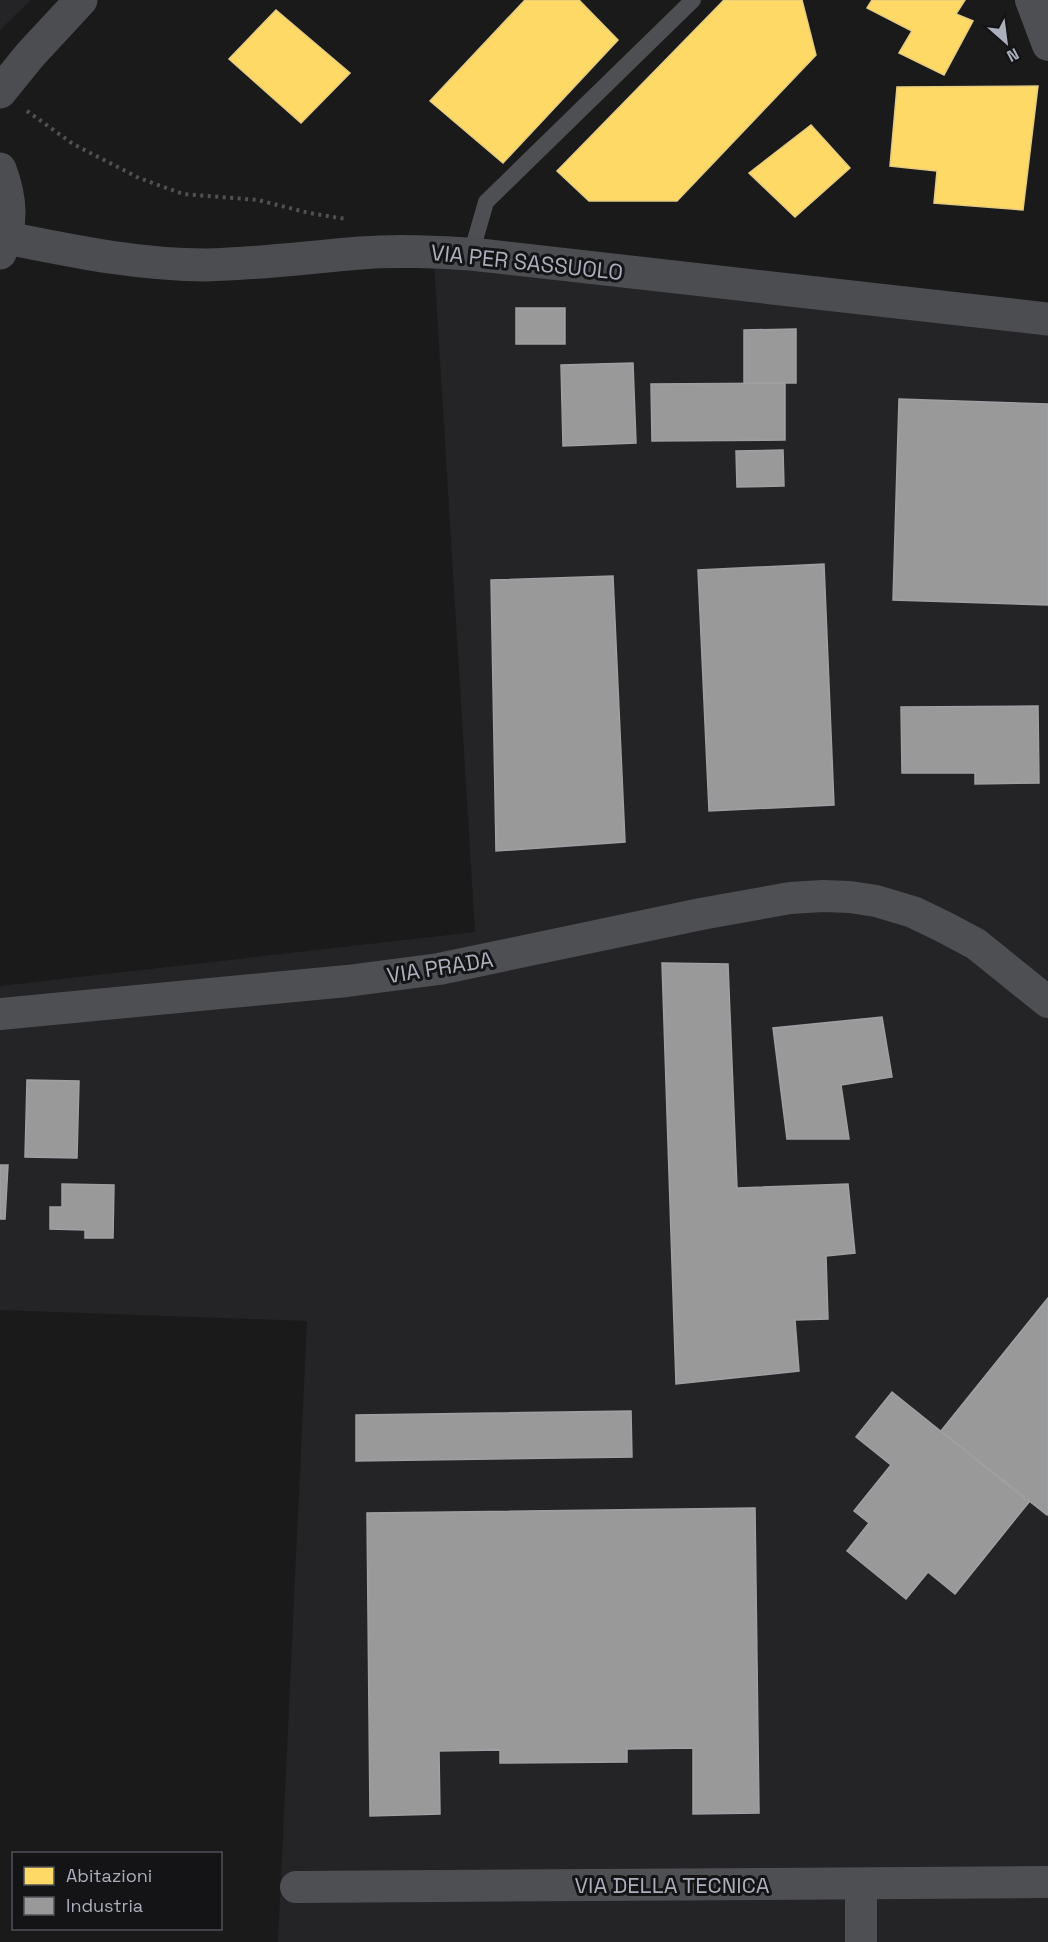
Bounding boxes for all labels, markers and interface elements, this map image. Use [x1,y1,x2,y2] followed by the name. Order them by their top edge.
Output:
[976,12,1036,72] north arrow
[1003,43,1022,67] text: N
[429,238,625,286] street label: VIA PER SASSUOLO
[385,945,495,989] street label: VIA PRADA
[12,1852,222,1930] legend
[66,1864,152,1887] text: Abitazioni
[574,1871,770,1899] street label: VIA DELLA TECNICA
[66,1894,143,1917] text: Industria

